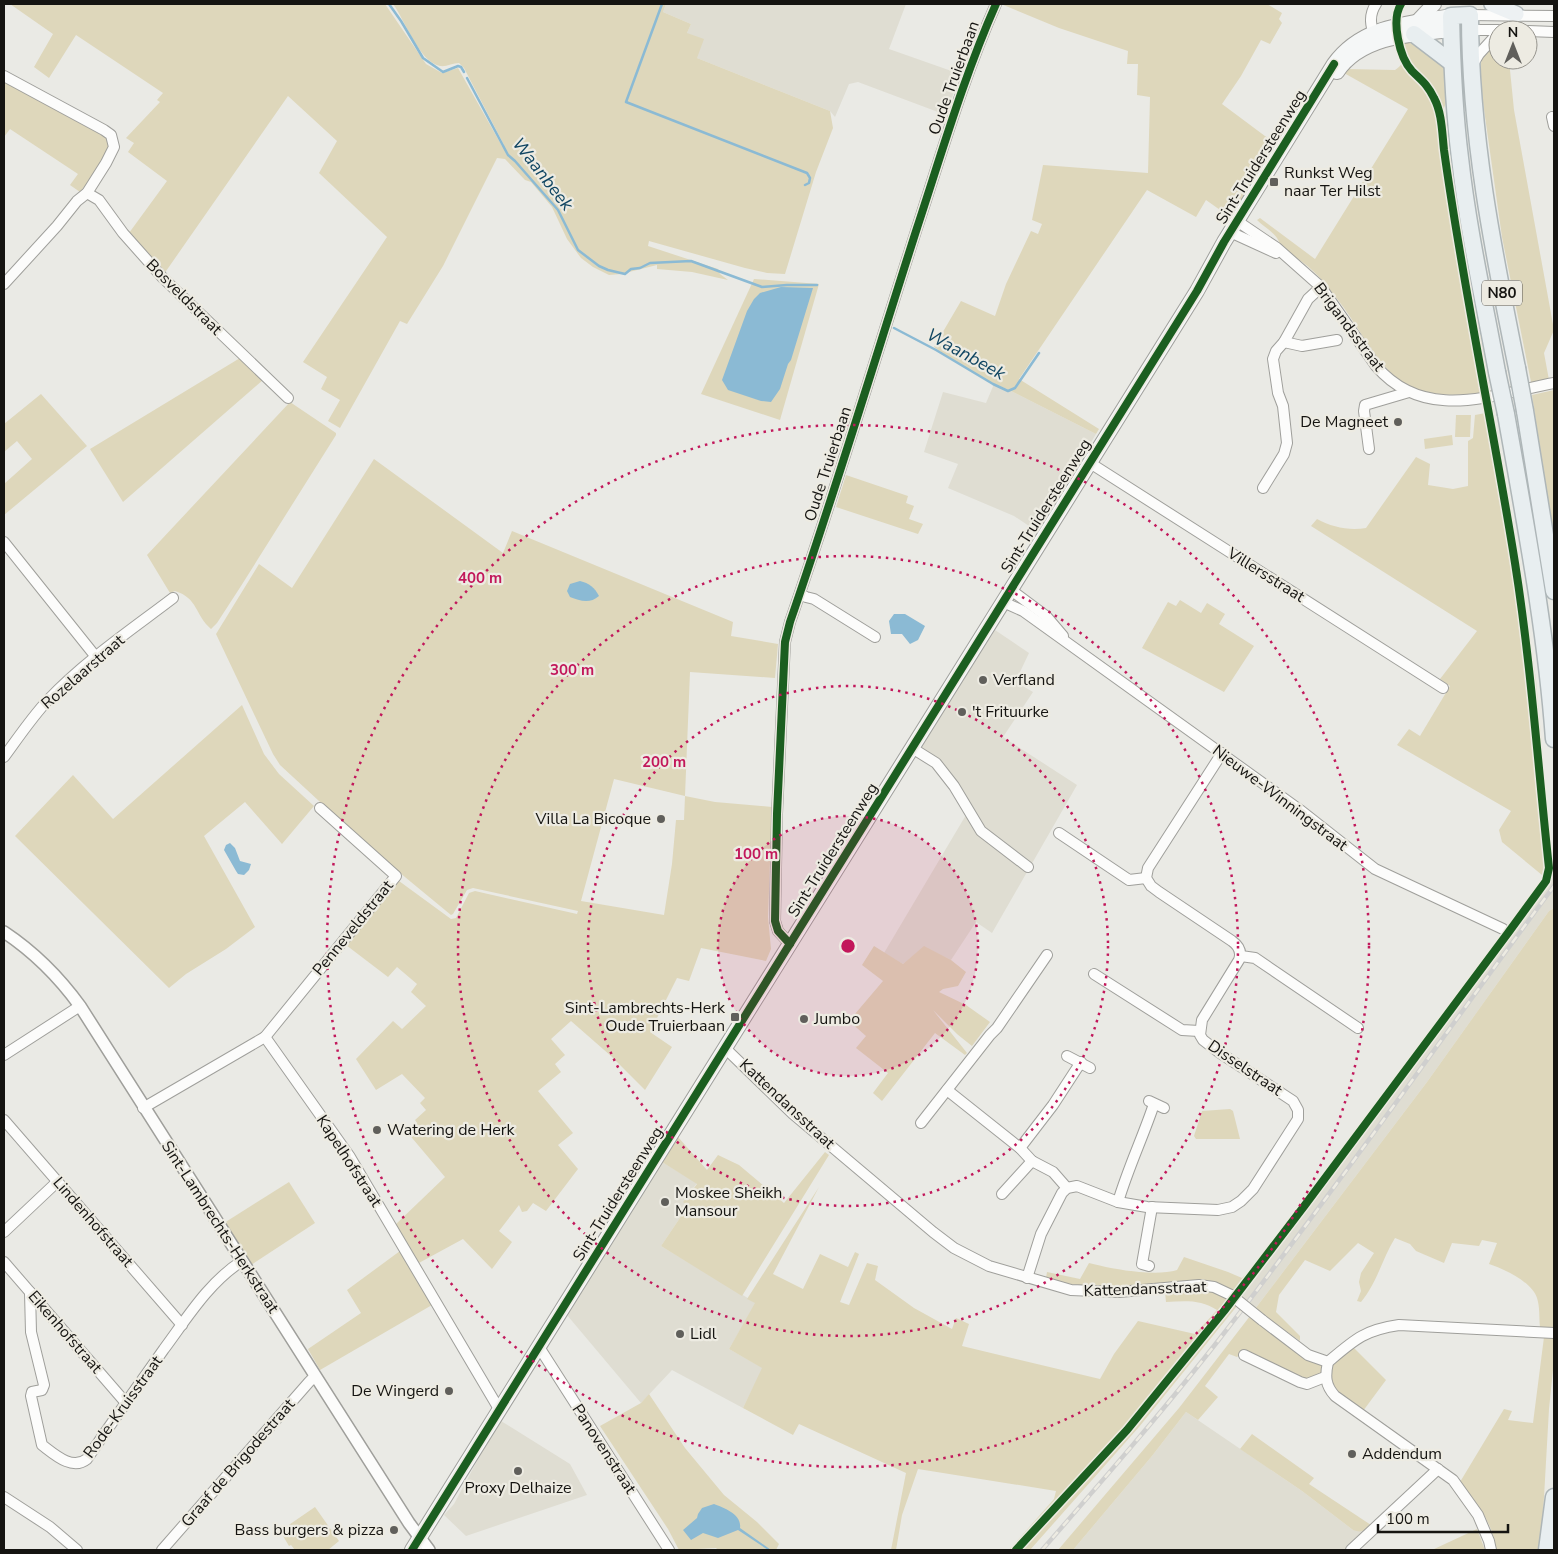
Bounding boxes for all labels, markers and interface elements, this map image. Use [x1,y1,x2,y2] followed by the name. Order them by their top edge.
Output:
[923,18,985,138] street label: Oude Truierbaan
[1488,20,1538,70] north arrow
[1508,23,1518,42] text: N
[1211,86,1311,228] street label: Sint-Truidersteenweg
[507,132,580,216] water label: Waanbeek
[1284,162,1381,202] place label: Runkst Weg naar Ter Hilst
[1268,176,1280,188] marker: Runkst Weg naar Ter Hilst
[141,254,227,340] street label: Bosveldstraat
[1308,278,1390,376] street label: Brigandsstraat
[1482,280,1522,306] road number: N80
[922,322,1011,386] water label: Waanbeek
[799,404,857,524] street label: Oude Truierbaan
[1300,411,1388,433] place label: De Magneet
[1392,416,1404,428] marker: De Magneet
[996,435,1096,577] street label: Sint-Truidersteenweg
[1222,542,1309,608] street label: Villersstraat
[458,568,502,588] text: 400 m
[37,629,130,714] street label: Rozelaarstraat
[550,660,594,680] text: 300 m
[992,669,1055,691] place label: Verfland
[977,674,989,686] marker: Verfland
[972,701,1049,723] place label: 't Frituurke
[956,706,968,718] marker: 't Frituurke
[1208,740,1353,856] street label: Nieuwe-Winningstraat
[642,752,686,772] text: 200 m
[783,779,883,921] street label: Sint-Truidersteenweg
[534,808,651,830] place label: Villa La Bicoque
[655,813,667,825] marker: Villa La Bicoque
[734,844,778,864] text: 100 m
[308,875,399,980] street label: Penneveldstraat
[839,937,857,955] centre of rings
[565,997,726,1037] place label: Sint-Lambrechts-Herk Oude Truierbaan
[813,1008,860,1030] place label: Jumbo
[729,1011,741,1023] marker: Sint-Lambrechts-Herk Oude Truierbaan
[798,1013,810,1025] marker: Jumbo
[1203,1035,1287,1101] street label: Disselstraat
[735,1054,840,1154] street label: Kattendansstraat
[311,1111,387,1212] street label: Kapelhofstraat
[387,1119,516,1141] place label: Watering de Herk
[568,1123,668,1265] street label: Sint-Truidersteenweg
[371,1124,383,1136] marker: Watering de Herk
[156,1137,284,1318] street label: Sint-Lambrechts-Herkstraat
[48,1172,139,1272] street label: Lindenhofstraat
[675,1182,782,1222] place label: Moskee Sheikh Mansour
[659,1196,671,1208] marker: Moskee Sheikh Mansour
[1083,1276,1207,1302] street label: Kattendansstraat
[23,1286,107,1378] street label: Eikenhofstraat
[690,1323,717,1345] place label: Lidl
[674,1328,686,1340] marker: Lidl
[78,1351,168,1463] street label: Rode-Kruisstraat
[351,1380,439,1402] place label: De Wingerd
[443,1385,455,1397] marker: De Wingerd
[176,1394,300,1532] street label: Graaf de Brigodestraat
[567,1400,642,1499] street label: Panovenstraat
[1362,1443,1442,1465] place label: Addendum
[1346,1448,1358,1460] marker: Addendum
[512,1465,524,1477] marker: Proxy Delhaize
[464,1477,572,1499] place label: Proxy Delhaize
[1378,1502,1508,1534] scale bar
[1386,1509,1430,1529] text: 100 m
[234,1519,384,1541] place label: Bass burgers & pizza
[388,1524,400,1536] marker: Bass burgers & pizza

